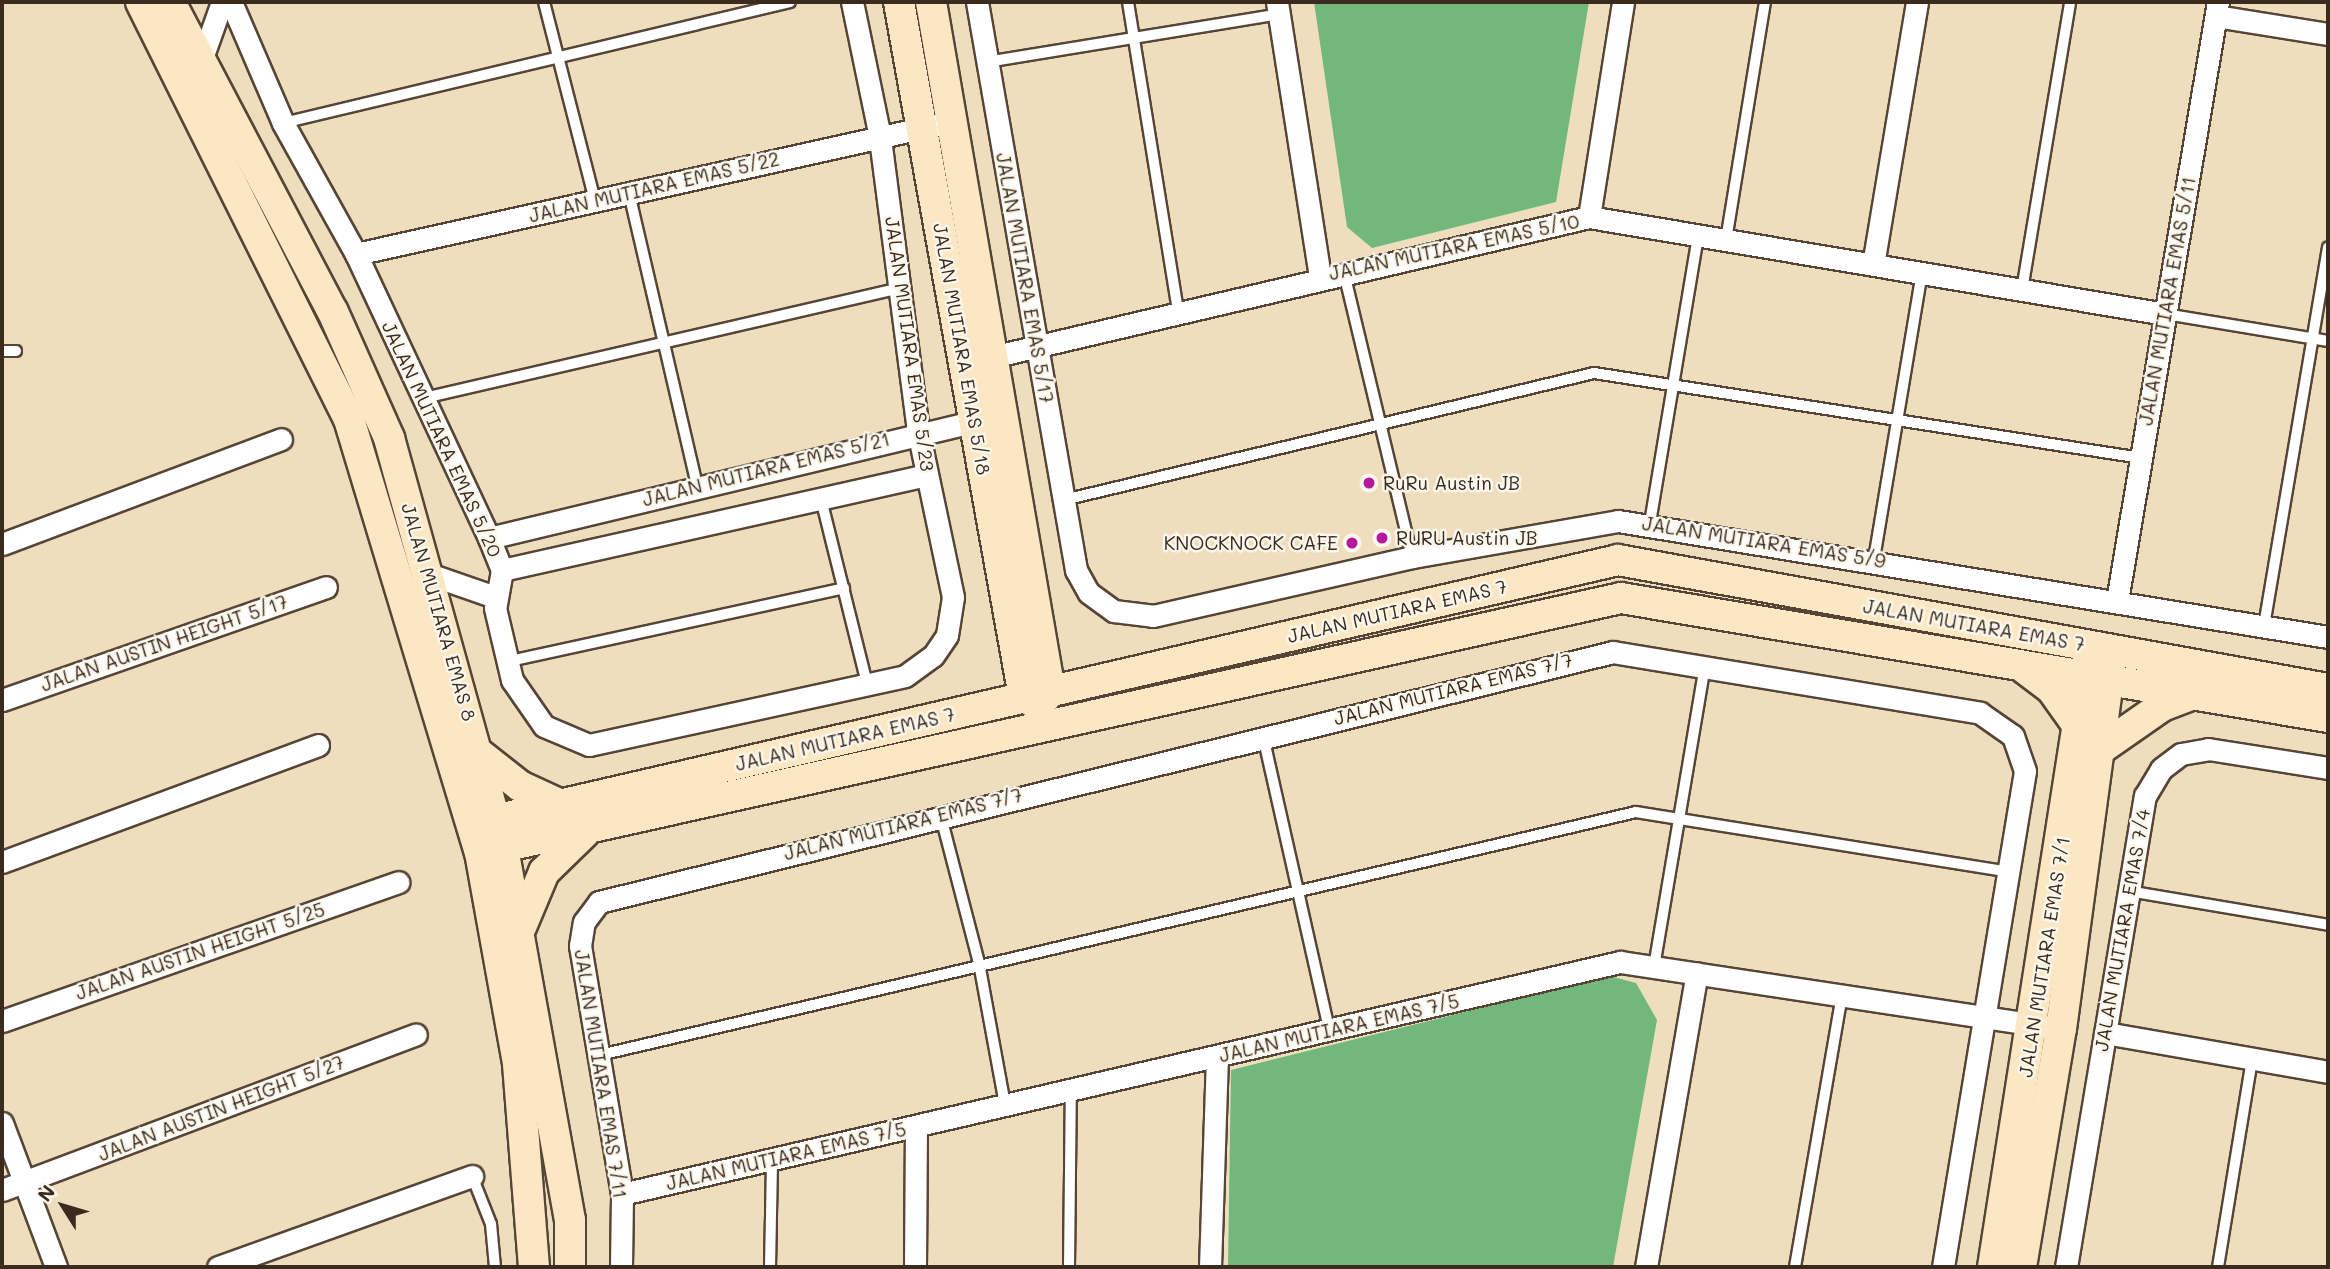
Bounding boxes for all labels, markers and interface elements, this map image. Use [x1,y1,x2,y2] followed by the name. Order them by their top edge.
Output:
[527,147,781,227] street label: JALAN MUTIARA EMAS 5/22
[992,151,1058,405] street label: JALAN MUTIARA EMAS 5/17
[2134,175,2200,427] street label: JALAN MUTIARA EMAS 5/11
[1327,209,1581,285] street label: JALAN MUTIARA EMAS 5/10
[881,215,939,473] street label: JALAN MUTIARA EMAS 5/23
[929,221,995,477] street label: JALAN MUTIARA EMAS 5/18
[377,318,507,560] street label: JALAN MUTIARA EMAS 5/20
[640,427,892,511] street label: JALAN MUTIARA EMAS 5/21
[1383,472,1520,494] place label: RuRu Austin JB
[1361,475,1377,491] marker: RuRu Austin JB
[397,500,481,724] street label: JALAN MUTIARA EMAS 8
[1641,511,1887,573] street label: JALAN MUTIARA EMAS 5/9
[1396,527,1538,549] place label: RURU Austin JB
[1374,530,1390,546] marker: RURU Austin JB
[1164,532,1338,554] place label: KNOCKNOCK CAFE
[1344,535,1360,551] marker: KNOCKNOCK CAFE
[1285,575,1509,647] street label: JALAN MUTIARA EMAS 7
[38,590,290,696] street label: JALAN AUSTIN HEIGHT 5/17
[1861,594,2087,656] street label: JALAN MUTIARA EMAS 7
[1331,648,1575,730] street label: JALAN MUTIARA EMAS 7/7
[733,703,957,775] street label: JALAN MUTIARA EMAS 7
[781,783,1025,865] street label: JALAN MUTIARA EMAS 7/7
[2089,807,2155,1053] street label: JALAN MUTIARA EMAS 7/4
[2014,835,2074,1079] street label: JALAN MUTIARA EMAS 7/1
[72,898,328,1004] street label: JALAN AUSTIN HEIGHT 5/25
[570,948,632,1200] street label: JALAN MUTIARA EMAS 7/11
[1217,989,1461,1067] street label: JALAN MUTIARA EMAS 7/5
[95,1050,347,1166] street label: JALAN AUSTIN HEIGHT 5/27
[664,1117,908,1195] street label: JALAN MUTIARA EMAS 7/5
[28,1171,98,1241] north arrow
[32,1180,60,1206] text: N

